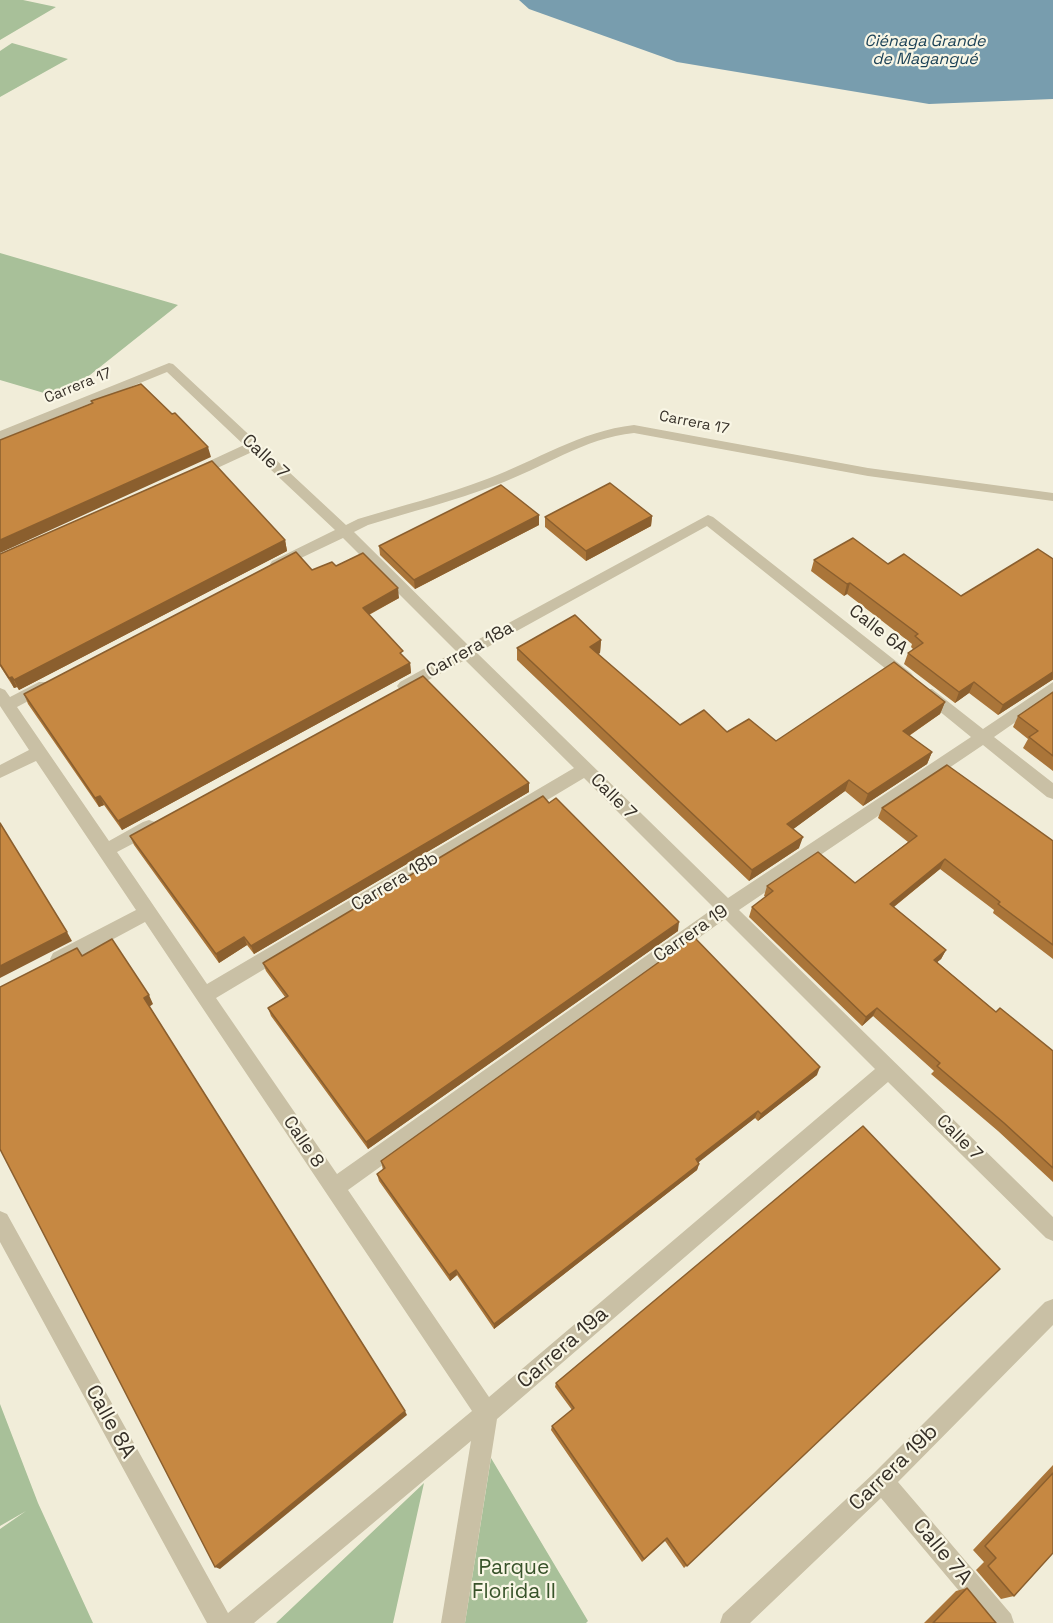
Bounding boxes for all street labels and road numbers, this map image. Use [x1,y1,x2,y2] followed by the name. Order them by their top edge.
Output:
[42,364,114,408] street label: Carrera 17
[658,407,730,439] street label: Carrera 17
[237,430,293,484] street label: Calle 7
[844,600,912,660] street label: Calle 6A
[423,617,517,683] street label: Carrera 18a
[586,770,640,824] street label: Calle 7
[348,848,442,916] street label: Carrera 18b
[650,901,732,967] street label: Carrera 19
[932,1111,986,1165] street label: Calle 7
[278,1112,328,1172] street label: Calle 8
[512,1302,614,1394] street label: Carrera 19a
[80,1381,140,1463] street label: Calle 8A
[844,1419,944,1517] street label: Carrera 19b
[907,1514,977,1590] street label: Calle 7A

